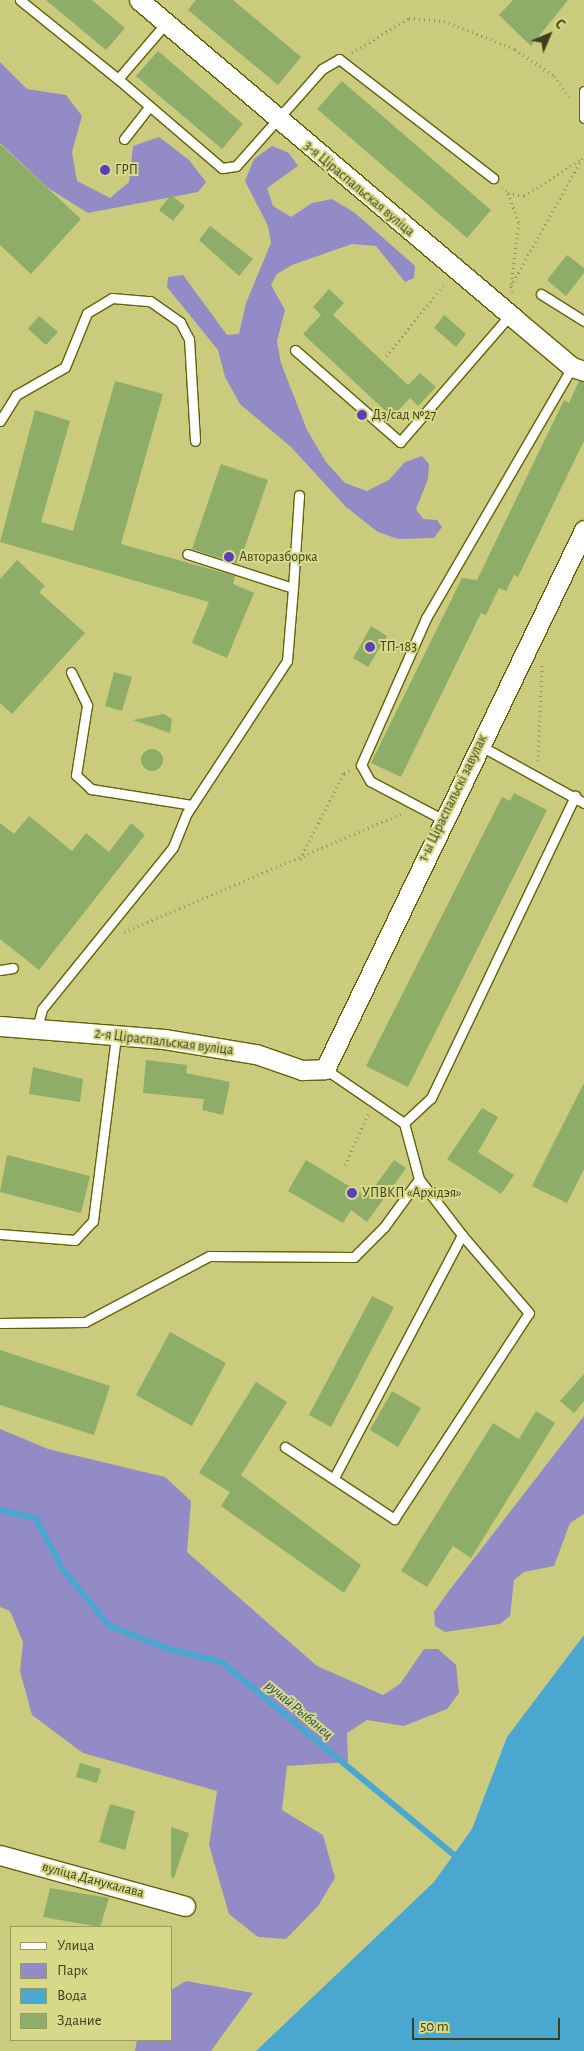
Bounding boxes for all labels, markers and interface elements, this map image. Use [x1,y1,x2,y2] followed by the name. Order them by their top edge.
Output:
[524,10,574,60] north arrow
[552,17,567,32] text: С
[300,138,418,240] street label: 3-я Ціраспальская вуліца
[115,162,138,178] place label: ГРП
[99,164,111,176] marker: ГРП
[372,407,436,423] place label: Дз/сад №27
[356,409,368,421] marker: Дз/сад №27
[239,549,318,565] place label: Авторазборка
[223,551,235,563] marker: Авторазборка
[380,639,417,655] place label: ТП-183
[364,641,376,653] marker: ТП-183
[415,732,491,864] street label: 1-ы Ціраспальскі завулак
[93,1025,235,1059] street label: 2-я Ціраспальская вуліца
[362,1185,462,1201] place label: УПВКП «Архідэя»
[346,1187,358,1199] marker: УПВКП «Архідэя»
[262,1677,336,1743] water label: ручай Рыбянец
[40,1858,146,1902] street label: вуліца Данукалава
[10,1926,172,2041] legend
[57,1938,94,1953] text: Улица
[57,1963,88,1978] text: Парк
[57,1988,87,2003] text: Вода
[414,2008,562,2040] scale bar
[57,2013,102,2028] text: Здание
[420,2019,449,2034] text: 50 m

